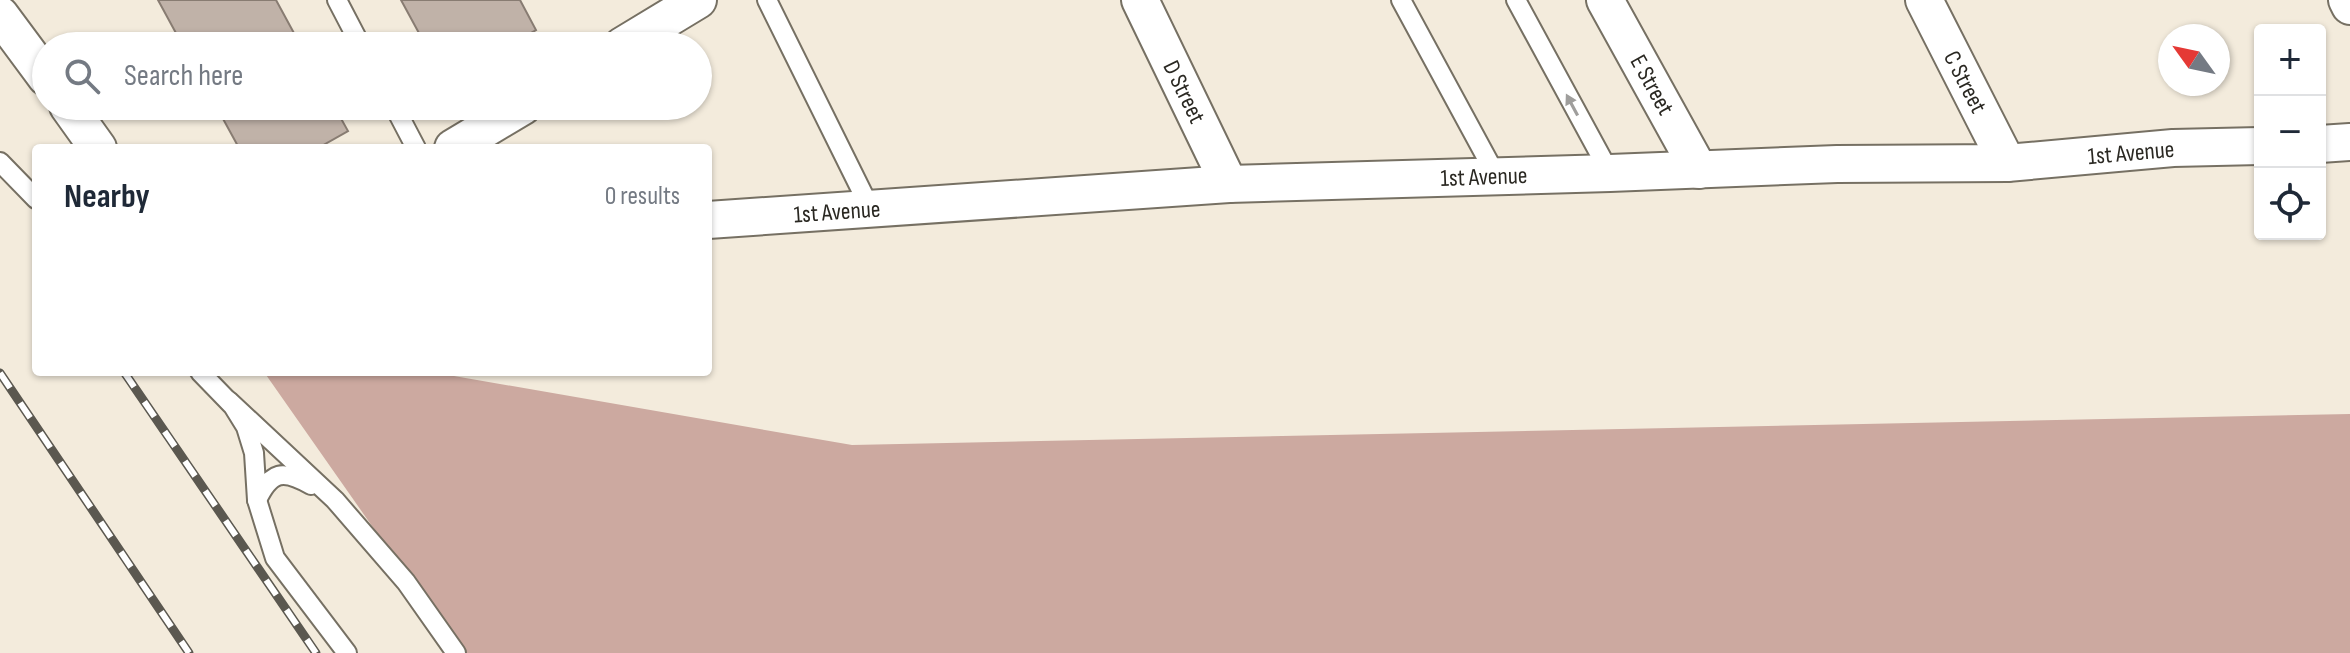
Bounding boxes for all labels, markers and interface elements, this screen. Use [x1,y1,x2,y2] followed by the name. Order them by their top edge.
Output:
[2158,24,2230,96] north arrow
[2254,24,2326,240] map controls
[2254,24,2326,96] button: +
[32,32,712,120] search box
[1937,46,1993,118] street label: C Street
[1624,50,1680,120] street label: E Street
[60,54,104,98] icon: search
[1156,56,1212,128] street label: D Street
[124,58,243,94] text: Search here
[1566,93,1579,116] one-way arrow
[2254,96,2326,168] button: −
[2086,135,2176,171] street label: 1st Avenue
[1440,161,1528,193] street label: 1st Avenue
[2254,168,2326,240] button: locate
[64,176,150,217] text: Nearby
[605,181,680,212] text: 0 results
[793,195,881,229] street label: 1st Avenue

